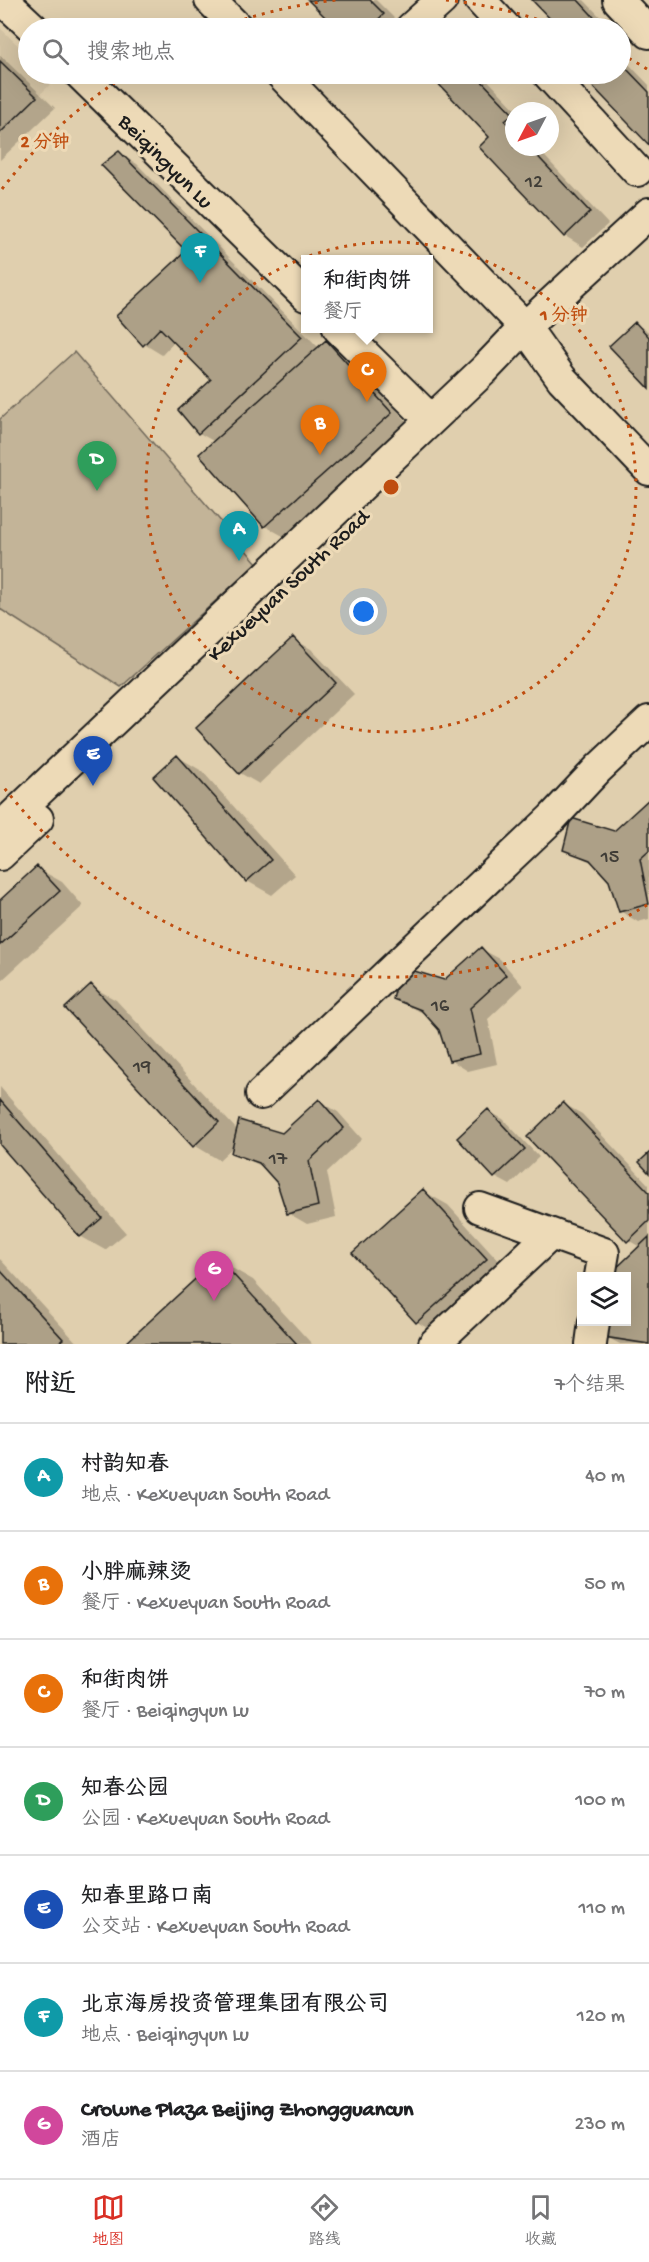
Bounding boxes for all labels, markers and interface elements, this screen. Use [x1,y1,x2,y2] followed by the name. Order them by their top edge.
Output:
[18,18,631,84] search box
[39,35,72,68] icon: search
[87,41,175,67] text: 搜索地点
[505,102,559,156] north arrow
[111,109,217,216] street label: Beiqingyun Lu
[20,132,70,154] text: 2 分钟
[524,172,543,195] house number: 12
[180,234,220,283] pin: F
[301,255,433,333] popup
[323,270,411,296] text: 和街肉饼
[323,302,363,325] text: 餐厅
[539,305,588,327] text: 1 分钟
[348,352,386,402] pin: C
[300,406,340,455] pin: B
[78,442,116,491] pin: D
[381,477,401,497] centre of rings
[203,504,378,669] street label: Kexueyuan South Road
[220,512,258,561] pin: A
[349,597,378,626] your location
[74,736,112,786] pin: E
[600,847,619,870] house number: 15
[430,996,450,1019] house number: 16
[132,1057,151,1080] house number: 19
[268,1149,288,1172] house number: 17
[194,1252,234,1301] pin: G
[577,1272,631,1326] map controls
[577,1272,631,1326] button: layers
[24,1371,76,1402] text: 附近
[555,1375,625,1398] text: 7个结果
[81,1453,169,1479] text: 村韵知春
[38,1466,49,1489] text: A
[585,1466,625,1489] text: 40 m
[81,1485,329,1508] text: 地点 · Kexueyuan South Road
[81,1561,191,1587] text: 小胖麻辣烫
[38,1574,49,1597] text: B
[584,1574,625,1597] text: 50 m
[81,1593,329,1616] text: 餐厅 · Kexueyuan South Road
[81,1669,169,1695] text: 和街肉饼
[38,1682,49,1705] text: C
[584,1682,625,1705] text: 70 m
[81,1701,249,1724] text: 餐厅 · Beiqingyun Lu
[81,1777,169,1803] text: 知春公园
[37,1790,50,1813] text: D
[575,1790,625,1813] text: 100 m
[81,1809,329,1832] text: 公园 · Kexueyuan South Road
[81,1885,213,1911] text: 知春里路口南
[37,1898,50,1921] text: E
[579,1898,625,1921] text: 110 m
[81,1917,349,1940] text: 公交站 · Kexueyuan South Road
[81,1993,389,2019] text: 北京海房投资管理集团有限公司
[38,2006,49,2029] text: F
[577,2006,625,2029] text: 120 m
[81,2025,249,2048] text: 地点 · Beiqingyun Lu
[81,2098,413,2124] text: Crowne Plaza Beijing Zhongguancun
[37,2114,50,2137] text: G
[575,2114,625,2137] text: 230 m
[81,2130,121,2153] text: 酒店
[92,2191,125,2251] tab: 地图
[308,2191,341,2251] tab: 路线
[524,2191,557,2251] tab: 收藏

